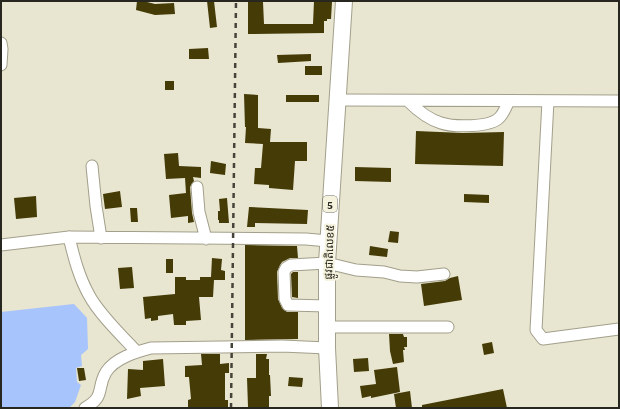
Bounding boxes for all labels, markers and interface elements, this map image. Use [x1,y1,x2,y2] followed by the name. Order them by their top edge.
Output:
[323,196,337,212] road number: 5
[319,224,340,280] street label: ផ្លូវជាតិលេខ៥

